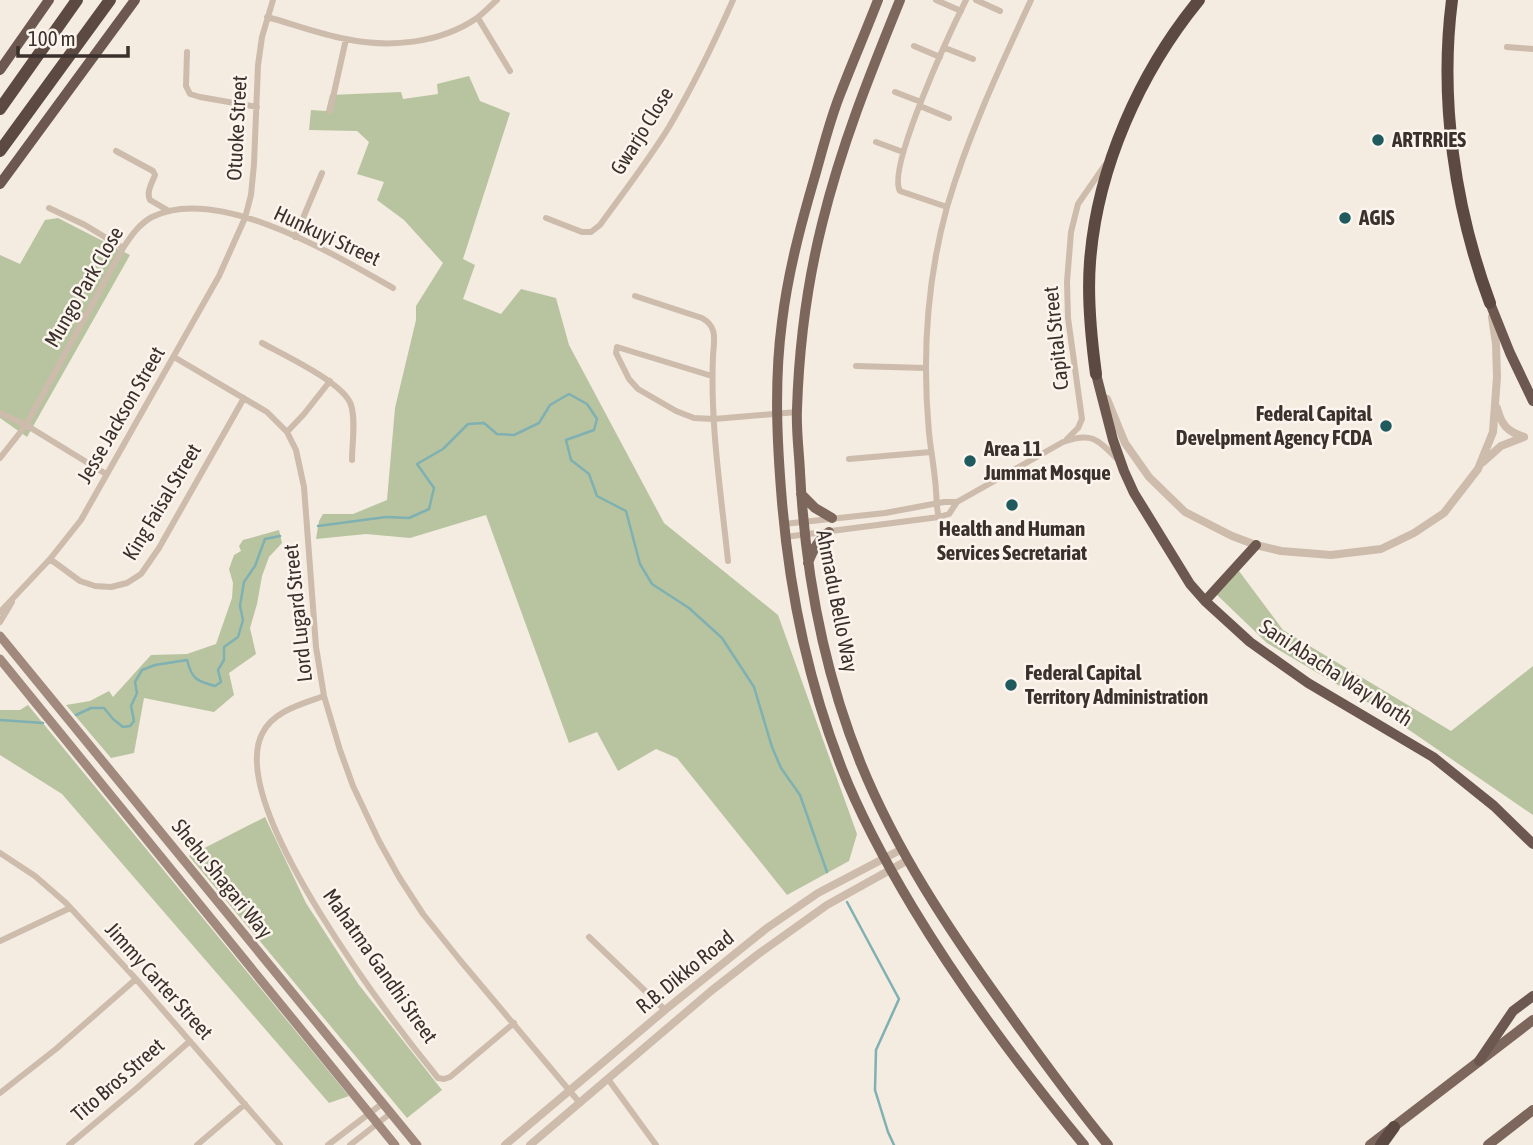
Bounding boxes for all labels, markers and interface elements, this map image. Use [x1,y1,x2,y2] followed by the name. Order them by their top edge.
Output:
[18,14,128,58] scale bar
[28,26,76,50] text: 100 m
[221,75,251,181] street label: Otuoke Street
[605,82,677,179] street label: Gwarjo Close
[1391,127,1466,151] place label: ARTRRIES
[1370,132,1386,148] marker: ARTRRIES
[271,200,384,270] street label: Hunkuyi Street
[1358,205,1395,229] place label: AGIS
[1337,210,1353,226] marker: AGIS
[39,222,127,351] street label: Mungo Park Close
[1038,285,1072,391] street label: Capital Street
[71,342,169,487] street label: Jesse Jackson Street
[1176,401,1373,449] place label: Federal Capital Develpment Agency FCDA
[1378,418,1394,434] marker: Federal Capital Develpment Agency FCDA
[983,436,1111,484] place label: Area 11 Jummat Mosque
[117,439,205,564] street label: King Faisal Street
[962,453,978,469] marker: Area 11 Jummat Mosque
[1004,497,1020,513] marker: Health and Human Services Secretariat
[937,516,1087,564] place label: Health and Human Services Secretariat
[812,528,864,674] street label: Ahmadu Bello Way
[278,543,316,683] street label: Lord Lugard Street
[1256,614,1417,731] street label: Sani Abacha Way North
[1025,660,1208,708] place label: Federal Capital Territory Administration
[1003,677,1019,693] marker: Federal Capital Territory Administration
[168,814,278,943] street label: Shehu Shagari Way
[319,884,443,1047] street label: Mahatma Gandhi Street
[101,917,219,1044] street label: Jimmy Carter Street
[631,925,738,1018] street label: R.B. Dikko Road
[66,1033,168,1126] street label: Tito Bros Street

